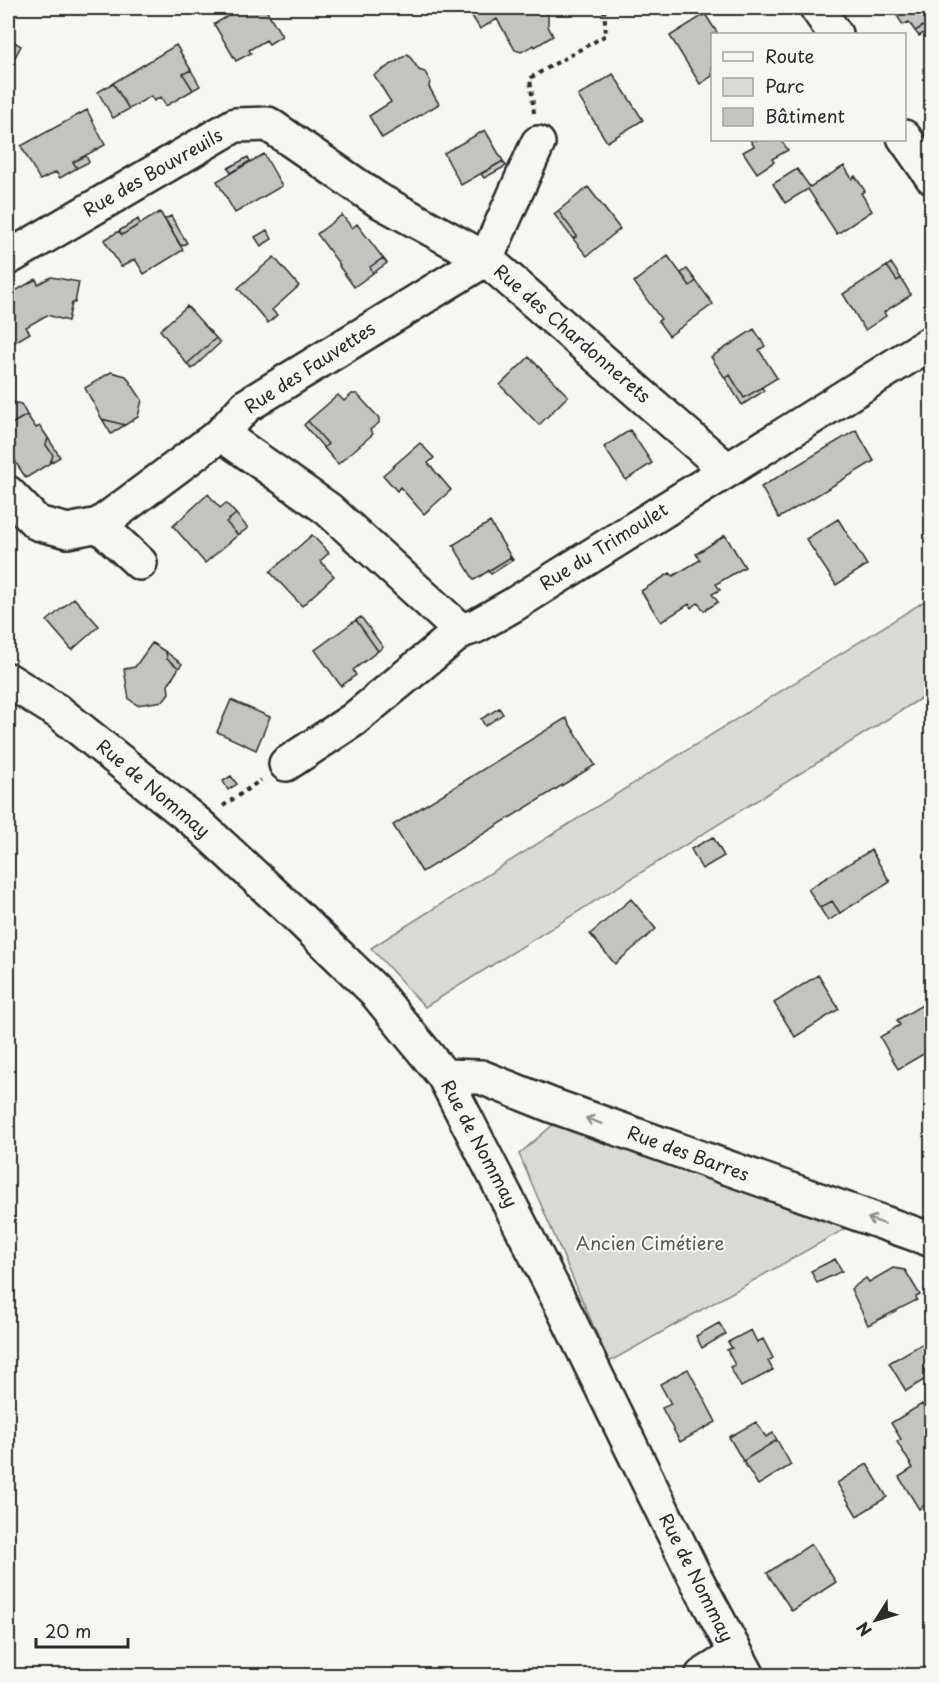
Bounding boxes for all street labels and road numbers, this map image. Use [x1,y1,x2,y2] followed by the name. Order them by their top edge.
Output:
[77,121,227,223] street label: Rue des Bouvreuils
[489,257,657,409] street label: Rue des Chardonnerets
[238,314,380,419] street label: Rue des Fauvettes
[534,495,673,596] street label: Rue du Trimoulet
[91,732,217,844] street label: Rue de Nommay
[435,1075,525,1212] street label: Rue de Nommay
[624,1118,753,1187] street label: Rue des Barres
[653,1508,741,1646] street label: Rue de Nommay

